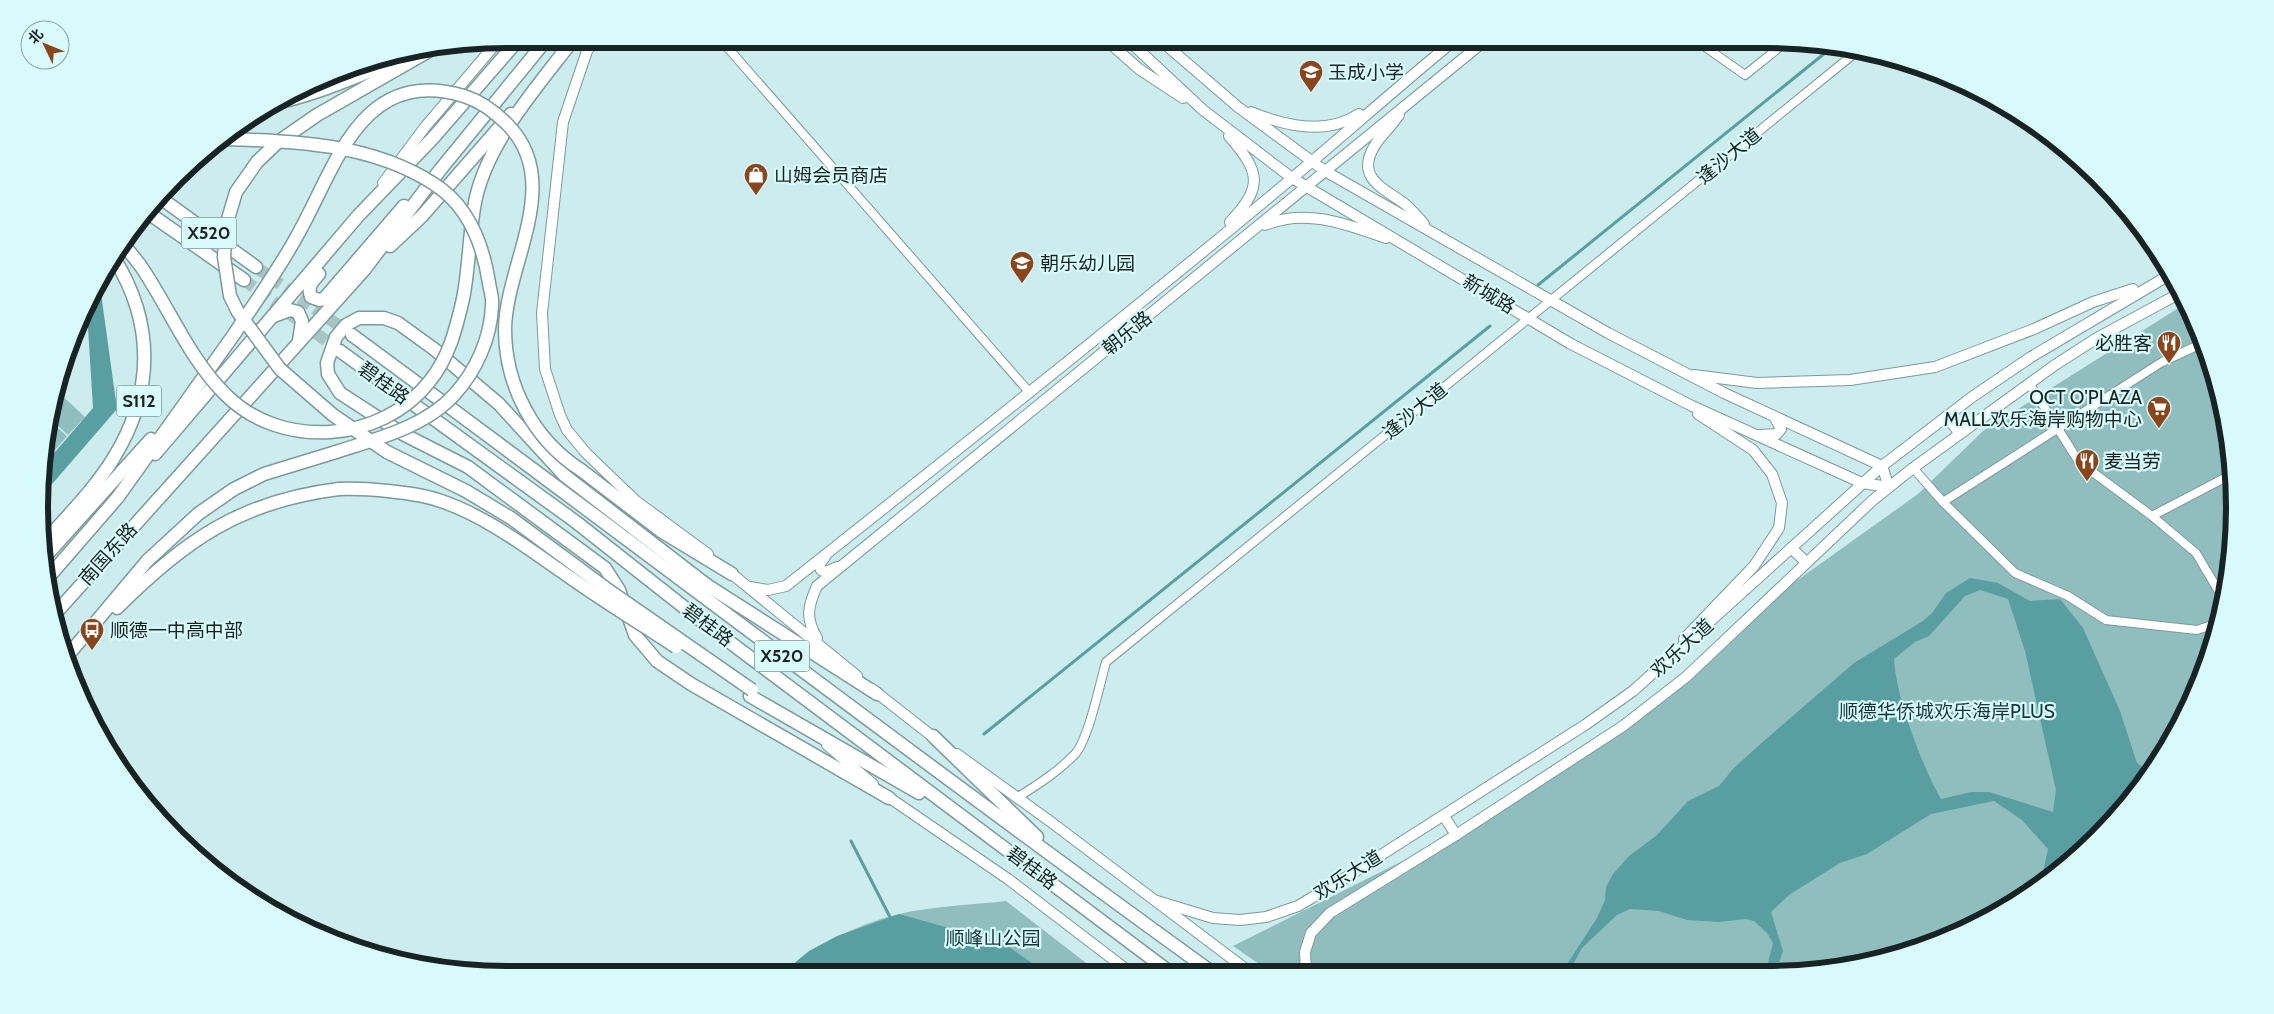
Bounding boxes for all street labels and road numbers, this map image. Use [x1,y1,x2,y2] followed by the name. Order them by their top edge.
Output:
[1692,123,1766,189] street label: 逢沙大道
[182,218,236,248] road number: X520
[1459,269,1519,319] street label: 新城路
[1098,306,1156,360] street label: 朝乐路
[354,357,414,409] street label: 碧桂路
[1378,378,1452,444] street label: 逢沙大道
[116,386,162,416] road number: S112
[74,518,142,590] street label: 南国东路
[678,599,738,651] street label: 碧桂路
[1646,614,1718,682] street label: 欢乐大道
[754,640,810,671] road number: X520
[1002,842,1062,894] street label: 碧桂路
[1310,845,1386,905] street label: 欢乐大道

